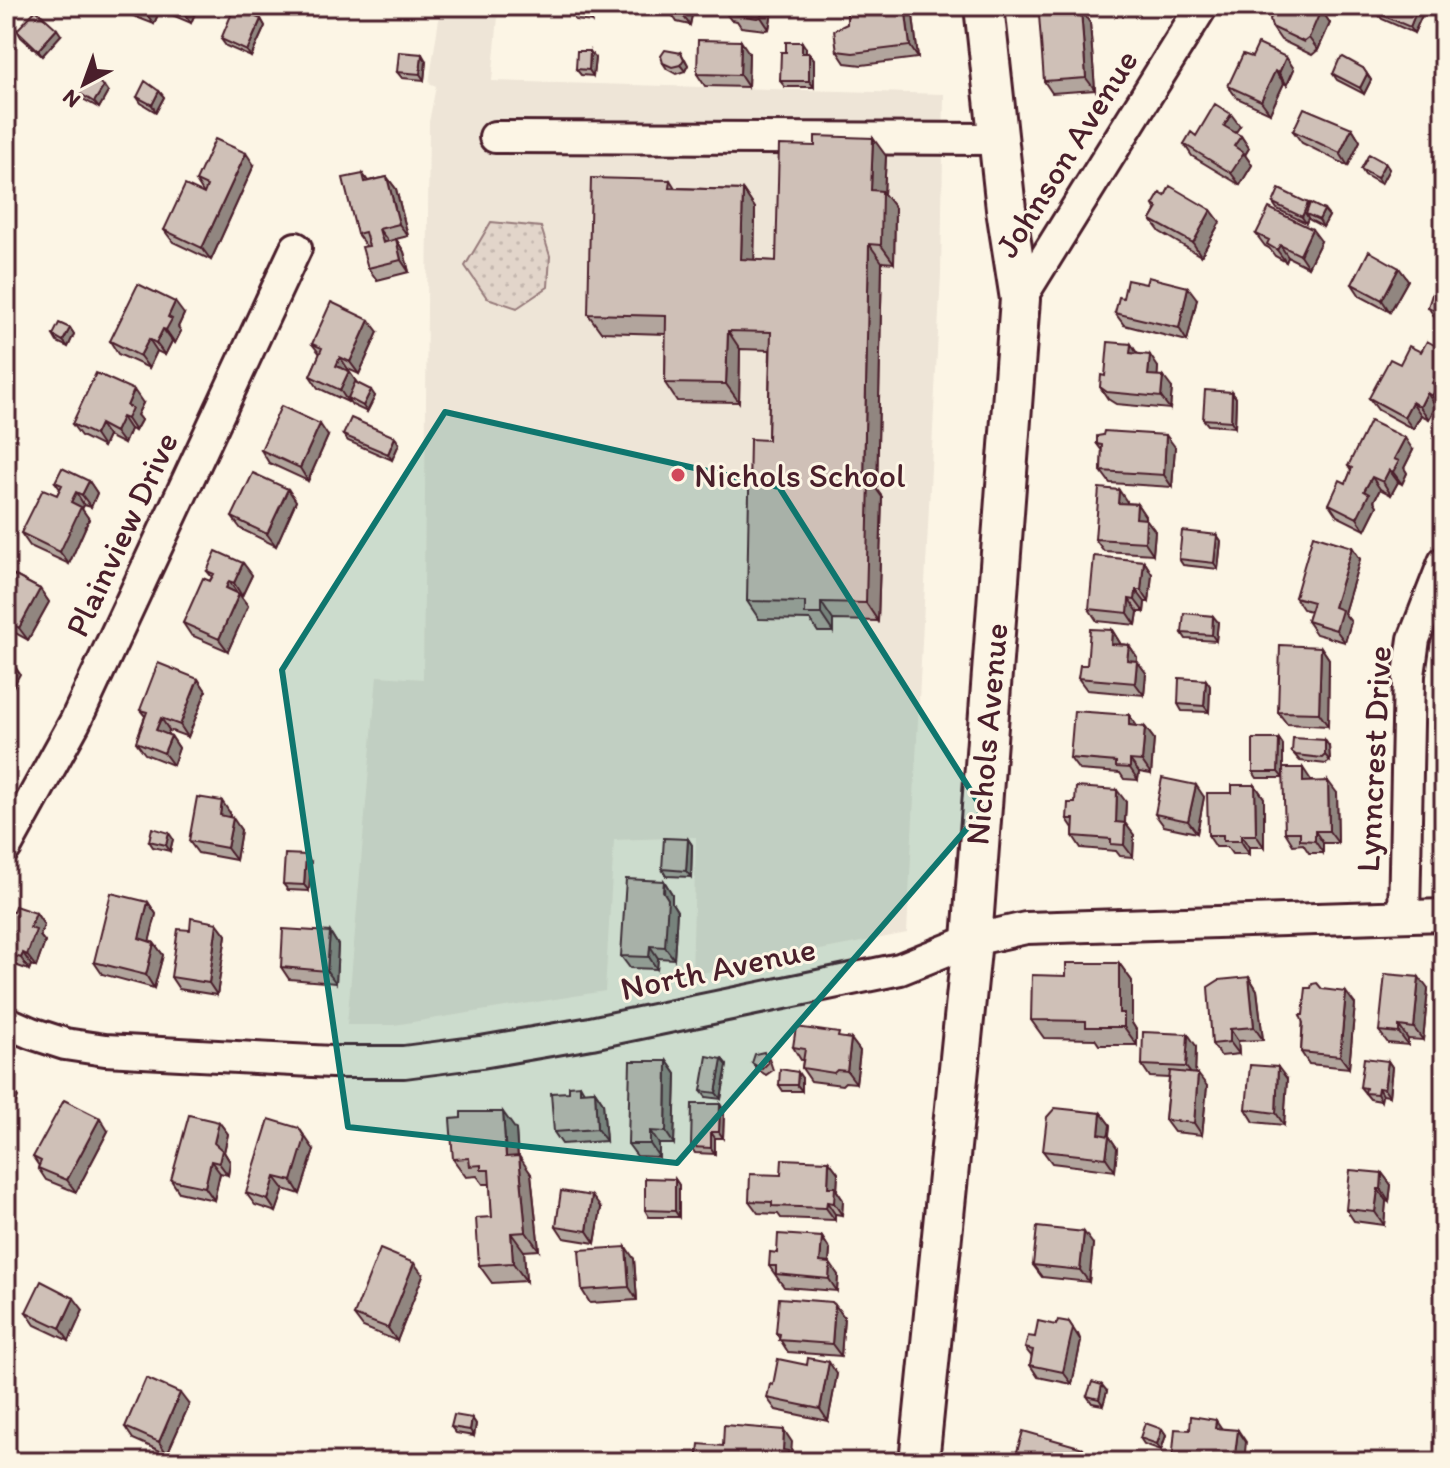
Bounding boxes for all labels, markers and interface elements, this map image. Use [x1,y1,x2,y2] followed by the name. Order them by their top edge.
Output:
[986,42,1147,265] street label: Johnson Avenue
[44,44,124,124] north arrow
[57,84,86,114] text: N
[56,425,187,643] street label: Plainview Drive
[694,455,906,496] place label: Nichols School
[669,466,687,484] marker: Nichols School
[956,621,1017,847] street label: Nichols Avenue
[1347,645,1400,873] street label: Lynncrest Drive
[617,928,820,1009] street label: North Avenue

